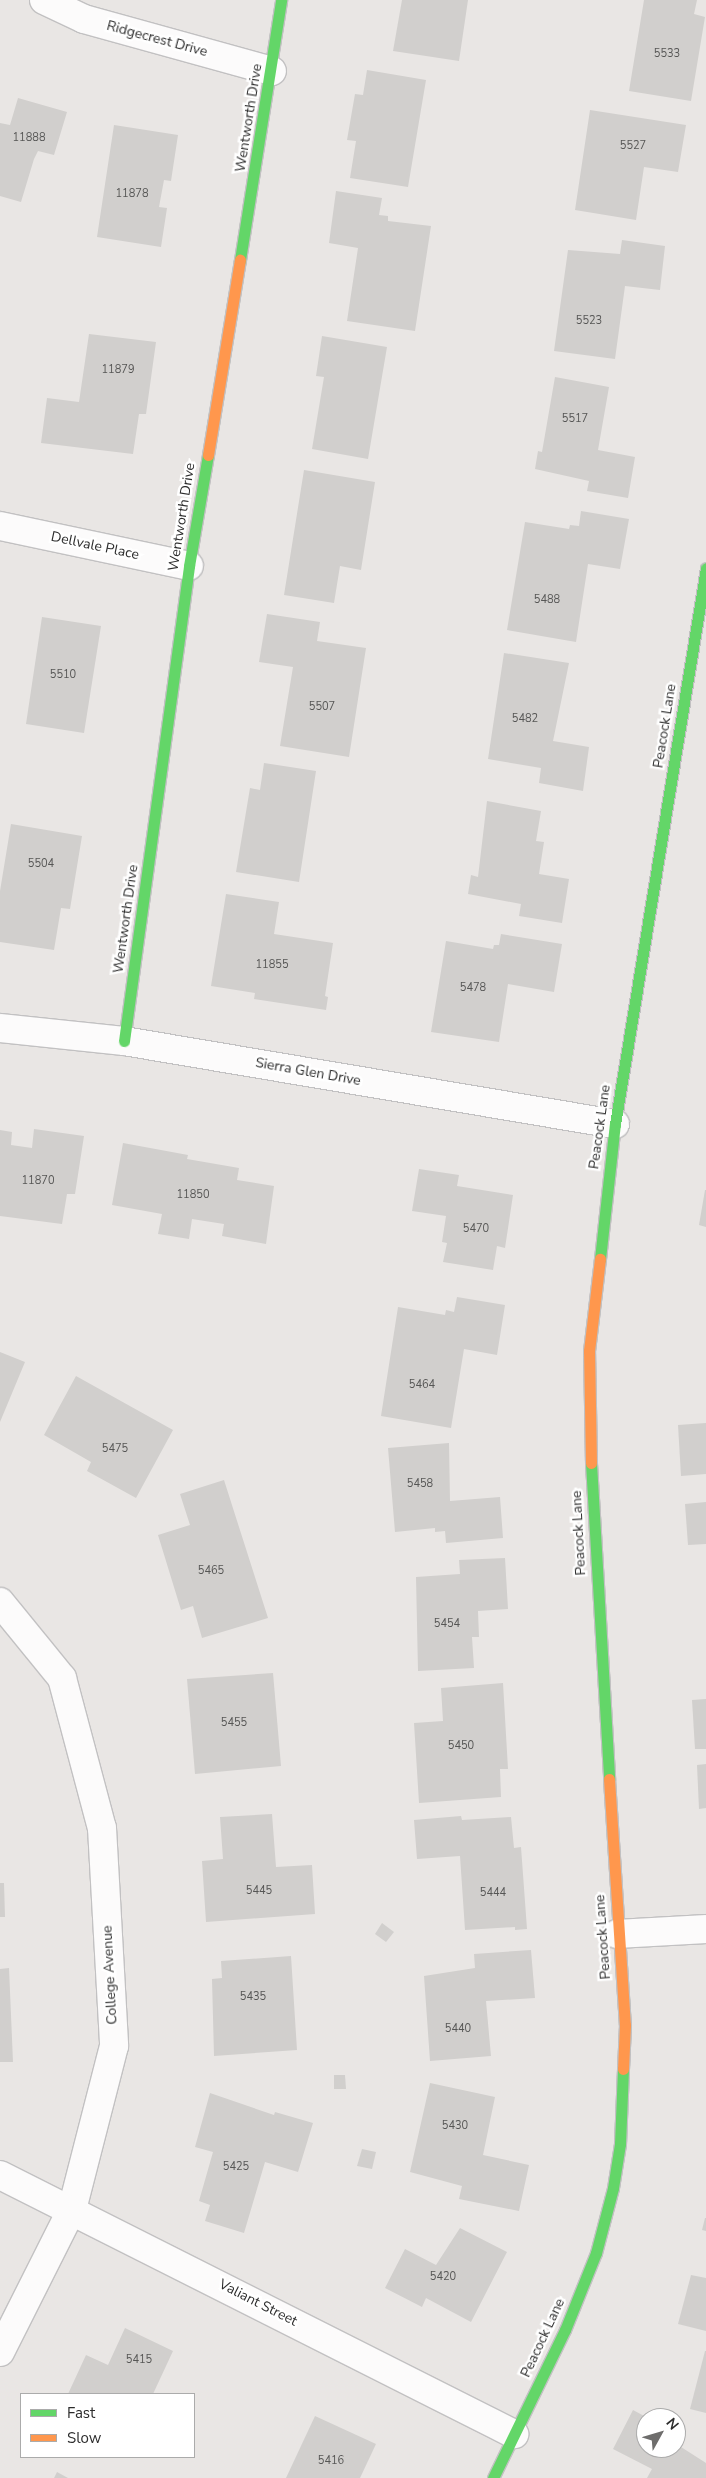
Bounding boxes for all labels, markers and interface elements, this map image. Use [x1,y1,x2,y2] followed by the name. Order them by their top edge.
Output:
[105,17,209,61] street label: Ridgecrest Drive
[654,47,680,61] house number: 5533
[232,63,266,173] street label: Wentworth Drive
[13,131,45,145] house number: 11888
[620,139,646,153] house number: 5527
[116,187,148,201] house number: 11878
[576,314,602,328] house number: 5523
[102,363,134,377] house number: 11879
[562,412,588,426] house number: 5517
[165,462,199,572] street label: Wentworth Drive
[49,528,141,564] street label: Dellvale Place
[534,593,560,607] house number: 5488
[50,668,76,682] house number: 5510
[650,683,680,769] street label: Peacock Lane
[309,700,335,714] house number: 5507
[512,712,538,726] house number: 5482
[28,857,54,871] house number: 5504
[110,864,142,974] street label: Wentworth Drive
[256,958,288,972] house number: 11855
[460,981,486,995] house number: 5478
[254,1054,362,1090] street label: Sierra Glen Drive
[586,1084,614,1170] street label: Peacock Lane
[22,1174,54,1188] house number: 11870
[177,1188,209,1202] house number: 11850
[463,1222,489,1236] house number: 5470
[409,1378,435,1392] house number: 5464
[102,1442,128,1456] house number: 5475
[407,1477,433,1491] house number: 5458
[568,1490,590,1576] street label: Peacock Lane
[198,1564,224,1578] house number: 5465
[434,1617,460,1631] house number: 5454
[221,1716,247,1730] house number: 5455
[448,1739,474,1753] house number: 5450
[246,1884,272,1898] house number: 5445
[480,1886,506,1900] house number: 5444
[592,1894,614,1980] street label: Peacock Lane
[99,1925,121,2025] street label: College Avenue
[240,1990,266,2004] house number: 5435
[445,2022,471,2036] house number: 5440
[442,2119,468,2133] house number: 5430
[223,2160,249,2174] house number: 5425
[430,2270,456,2284] house number: 5420
[216,2276,300,2330] street label: Valiant Street
[517,2296,569,2380] street label: Peacock Lane
[126,2353,152,2367] house number: 5415
[20,2393,195,2458] legend
[67,2403,95,2423] text: Fast
[636,2408,686,2458] north arrow
[662,2414,683,2434] text: N
[67,2428,101,2448] text: Slow
[318,2454,344,2468] house number: 5416

